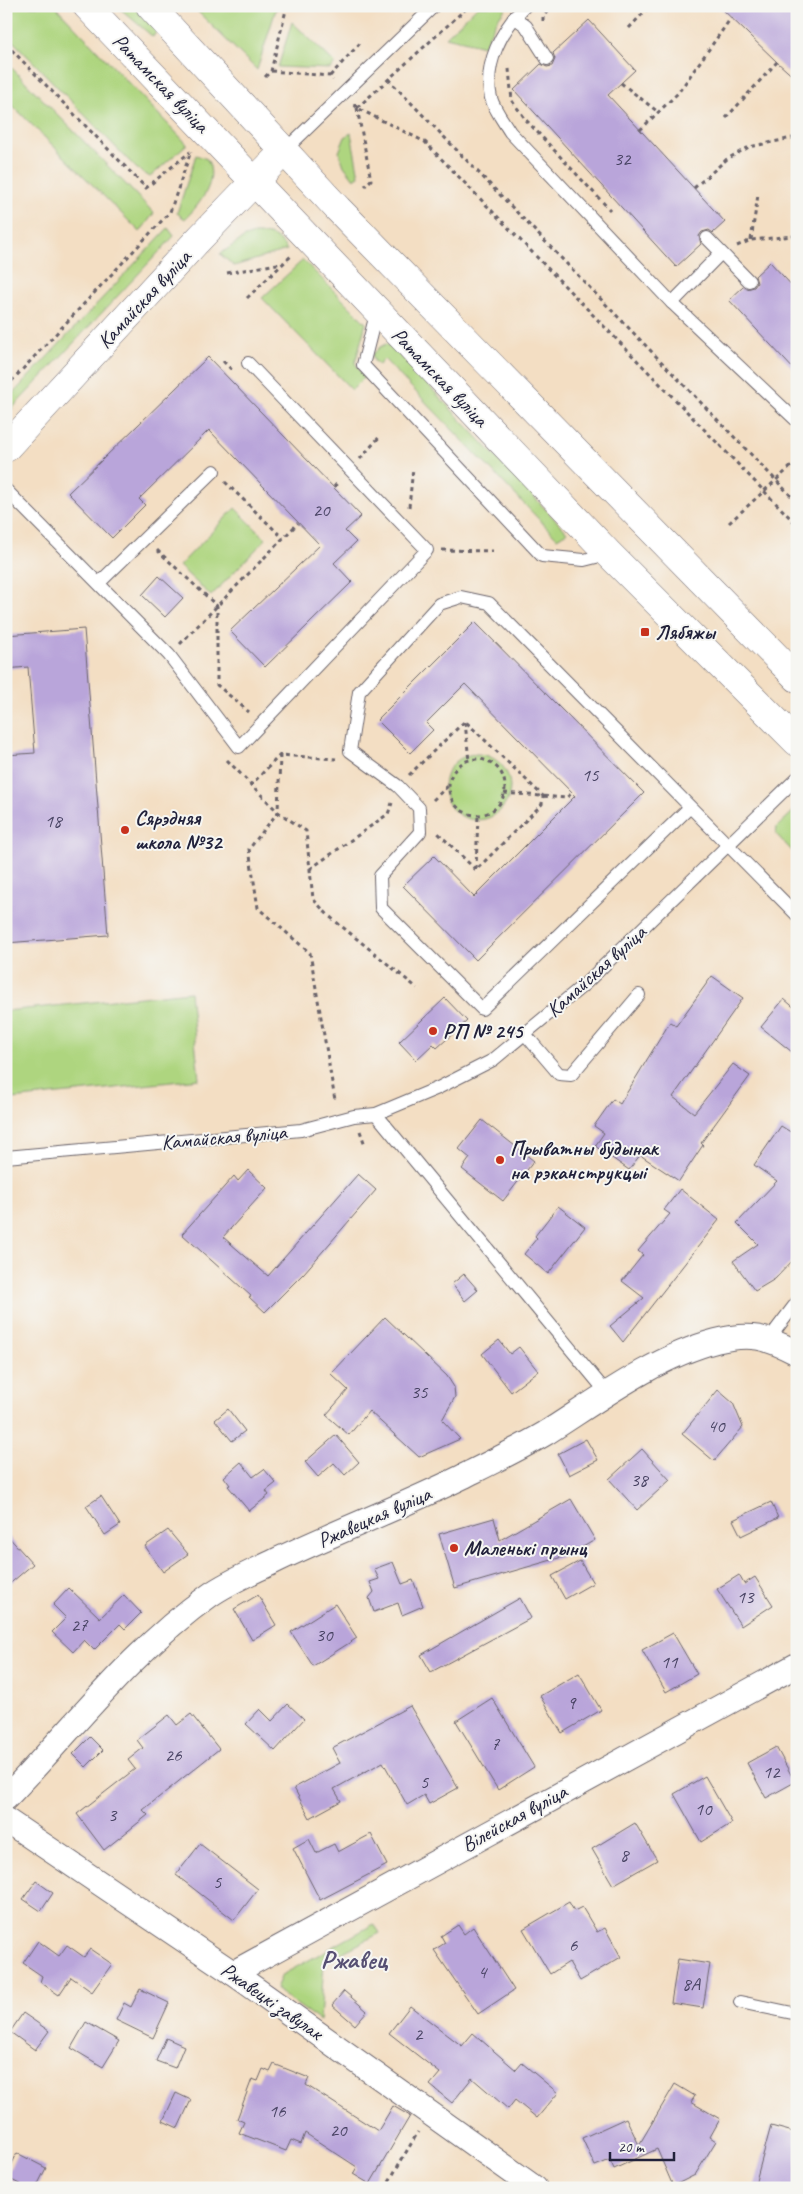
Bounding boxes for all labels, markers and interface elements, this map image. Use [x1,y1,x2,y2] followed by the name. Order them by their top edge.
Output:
[107,28,216,139] street label: Ратамская вуліца
[613,147,632,171] house number: 32
[92,243,198,354] street label: Камайская вуліца
[386,322,495,433] street label: Ратамская вуліца
[312,498,331,522] house number: 20
[655,619,717,645] place label: Лябяжы
[639,626,651,638] marker: Лябяжы
[581,763,600,787] house number: 15
[135,805,224,855] place label: Сярэдняя школа №32
[44,809,64,833] house number: 18
[119,824,131,836] marker: Сярэдняя школа №32
[541,918,653,1023] street label: Камайская вуліца
[443,1018,524,1044] place label: РП № 245
[427,1025,439,1037] marker: РП № 245
[160,1118,290,1155] street label: Камайская вуліца
[510,1135,660,1186] place label: Прыватны будынак на рэканструкцыі
[494,1154,506,1166] marker: Прыватны будынак на рэканструкцыі
[410,1380,429,1404] house number: 35
[707,1414,726,1438] house number: 40
[630,1468,650,1492] house number: 38
[313,1480,436,1554] street label: Ржавецкая вуліца
[464,1535,588,1561] place label: Маленькі прынц
[448,1542,460,1554] marker: Маленькі прынц
[736,1585,755,1609] house number: 13
[70,1613,89,1637] house number: 27
[315,1623,334,1647] house number: 30
[660,1650,679,1674] house number: 11
[567,1691,577,1715] house number: 9
[491,1732,501,1756] house number: 7
[164,1743,183,1767] house number: 26
[762,1760,781,1784] house number: 12
[420,1770,430,1794] house number: 5
[457,1777,573,1858] street label: Вілейская вуліца
[694,1797,713,1821] house number: 10
[108,1803,118,1827] house number: 3
[620,1843,631,1867] house number: 8
[213,1870,223,1894] house number: 5
[569,1933,579,1957] house number: 6
[321,1943,389,1976] district label: Ржавец
[215,1956,330,2048] street label: Ржавецкі завулак
[478,1960,489,1984] house number: 4
[682,1972,702,1996] house number: 8А
[414,2022,424,2046] house number: 2
[268,2099,287,2123] house number: 16
[329,2118,348,2142] house number: 20
[610,2129,674,2161] scale bar
[618,2138,645,2157] text: 20 m

